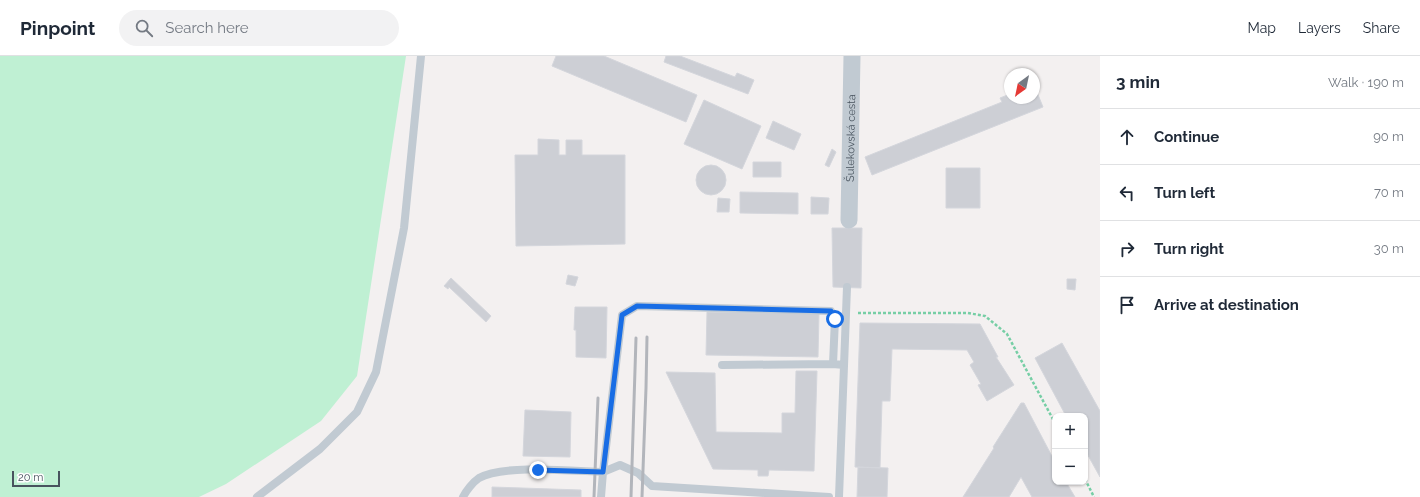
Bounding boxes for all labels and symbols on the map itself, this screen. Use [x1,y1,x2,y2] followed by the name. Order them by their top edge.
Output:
[1004,68,1040,104] north arrow
[842,94,858,182] street label: Šulekovská cesta
[826,310,844,328] route start
[529,461,547,479] route end
[12,469,60,488] scale bar

